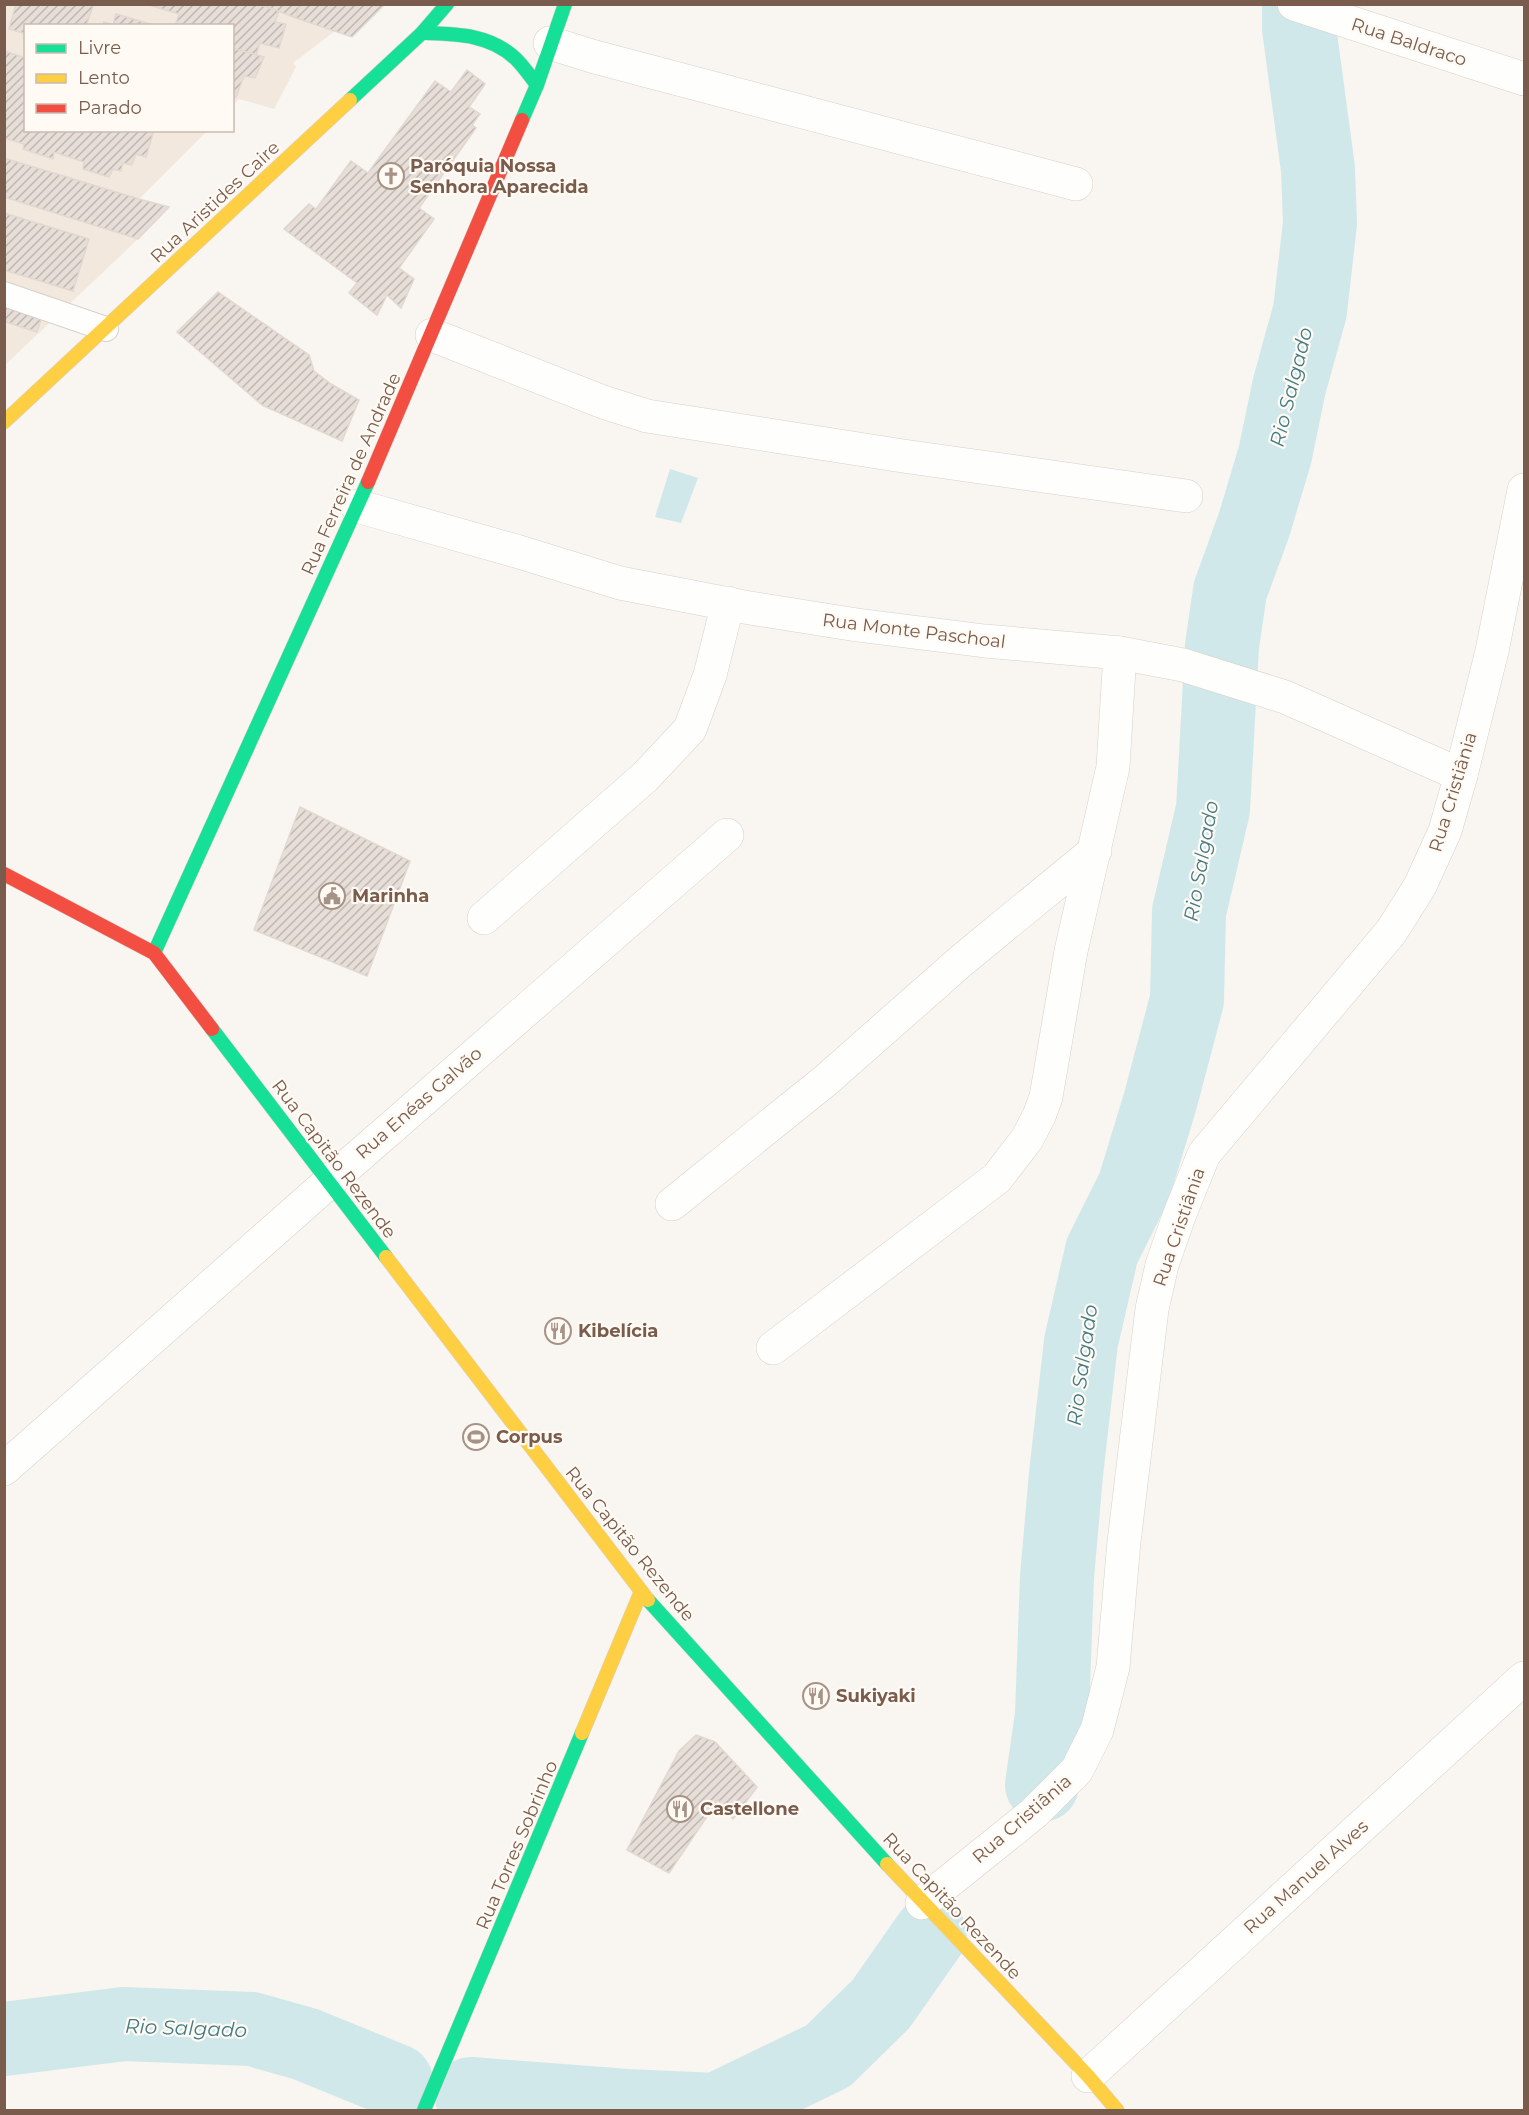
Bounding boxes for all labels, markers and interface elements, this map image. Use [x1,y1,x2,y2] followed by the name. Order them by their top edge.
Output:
[1349,13,1469,71] street label: Rua Baldraco
[24,24,234,132] legend
[78,37,121,59] text: Livre
[78,67,130,89] text: Lento
[78,97,142,119] text: Parado
[146,136,284,268] street label: Rua Aristides Caire
[410,155,589,198] place label: Paróquia Nossa Senhora Aparecida
[376,161,406,191] church icon: Paróquia Nossa Senhora Aparecida
[1265,325,1317,449] water label: Rio Salgado
[296,369,406,579] street label: Rua Ferreira de Andrade
[821,609,1007,653] street label: Rua Monte Paschoal
[1424,729,1482,855] street label: Rua Cristiânia
[1179,799,1223,923] water label: Rio Salgado
[317,881,347,911] public building icon: Marinha
[352,885,429,907] place label: Marinha
[351,1042,487,1164] street label: Rua Enéas Galvão
[267,1075,401,1243] street label: Rua Capitão Rezende
[1148,1165,1210,1289] street label: Rua Cristiânia
[1062,1303,1102,1427] water label: Rio Salgado
[543,1316,573,1346] restaurant icon: Kibelícia
[578,1320,658,1342] place label: Kibelícia
[461,1422,491,1452] sports icon: Corpus
[496,1426,563,1448] place label: Corpus
[561,1462,699,1626] street label: Rua Capitão Rezende
[801,1681,831,1711] restaurant icon: Sukiyaki
[836,1685,916,1707] place label: Sukiyaki
[471,1757,563,1933] street label: Rua Torres Sobrinho
[968,1770,1076,1868] street label: Rua Cristiânia
[665,1794,695,1824] restaurant icon: Castellone
[700,1798,799,1820] place label: Castellone
[1239,1815,1373,1939] street label: Rua Manuel Alves
[878,1828,1026,1984] street label: Rua Capitão Rezende
[125,2014,247,2042] water label: Rio Salgado

